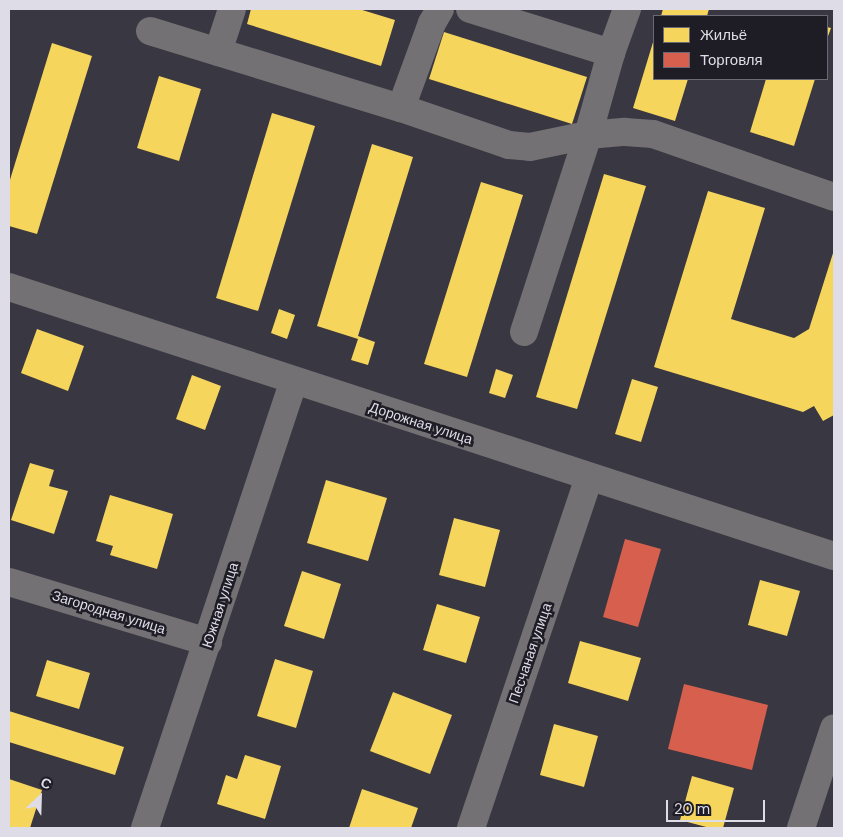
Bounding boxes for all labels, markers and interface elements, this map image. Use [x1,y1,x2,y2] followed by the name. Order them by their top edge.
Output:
[653,15,828,80] legend
[700,25,747,45] text: Жильё
[700,50,763,70] text: Торговля
[367,398,475,448] street label: Дорожная улица
[198,560,242,650] street label: Южная улица
[50,587,168,637] street label: Загородная улица
[505,601,555,705] street label: Песчаная улица
[15,772,65,822] north arrow
[38,773,54,794] text: С
[668,790,767,822] scale bar
[674,799,710,819] text: 20 m

